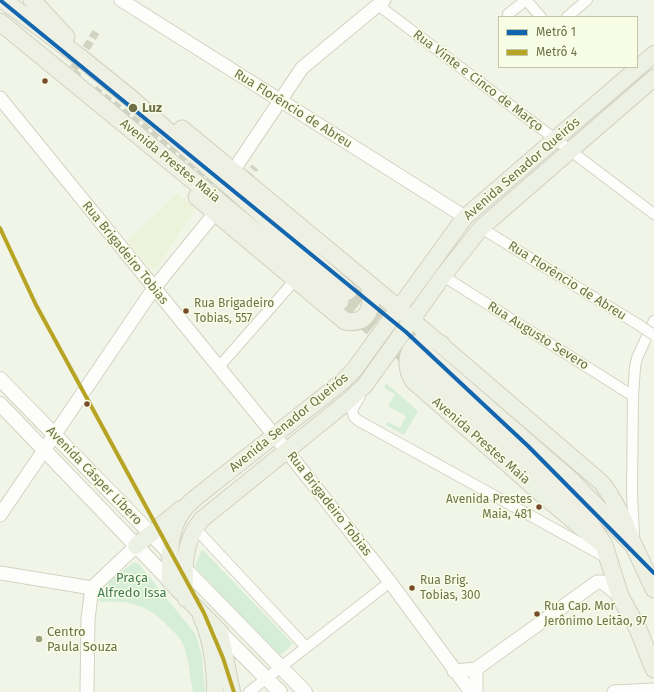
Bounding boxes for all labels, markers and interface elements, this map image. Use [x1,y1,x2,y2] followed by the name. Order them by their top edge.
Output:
[498,16,638,68] legend
[536,25,576,39] text: Metrô 1
[410,27,546,135] street label: Rua Vinte e Cinco de Março
[536,45,577,59] text: Metrô 4
[231,66,355,152] street label: Rua Florêncio de Abreu
[40,76,50,86] unlabelled marker
[142,100,162,116] place label: Luz
[127,102,139,114] marker: Luz
[461,114,583,224] street label: Avenida Senador Queirós
[117,116,223,206] street label: Avenida Prestes Maia
[79,198,171,308] street label: Rua Brigadeiro Tobias
[505,238,629,324] street label: Rua Florêncio de Abreu
[194,297,274,325] place label: Rua Brigadeiro Tobias, 557
[484,299,592,373] street label: Rua Augusto Severo
[181,306,191,316] marker: Rua Brigadeiro Tobias, 557
[226,370,352,476] street label: Avenida Senador Queirós
[429,394,533,488] street label: Avenida Prestes Maia
[82,399,92,409] unlabelled marker
[43,423,145,529] street label: Avenida Cásper Líbero
[283,449,375,559] street label: Rua Brigadeiro Tobias
[446,493,532,521] place label: Avenida Prestes Maia, 481
[534,502,544,512] marker: Avenida Prestes Maia, 481
[98,570,166,601] park label: Praça Alfredo Issa
[420,574,481,602] place label: Rua Brig. Tobias, 300
[407,583,417,593] marker: Rua Brig. Tobias, 300
[544,600,647,628] place label: Rua Cap. Mor Jerônimo Leitão, 97
[532,609,542,619] marker: Rua Cap. Mor Jerônimo Leitão, 97
[47,624,118,655] place label: Centro Paula Souza
[34,634,44,644] marker: Centro Paula Souza

